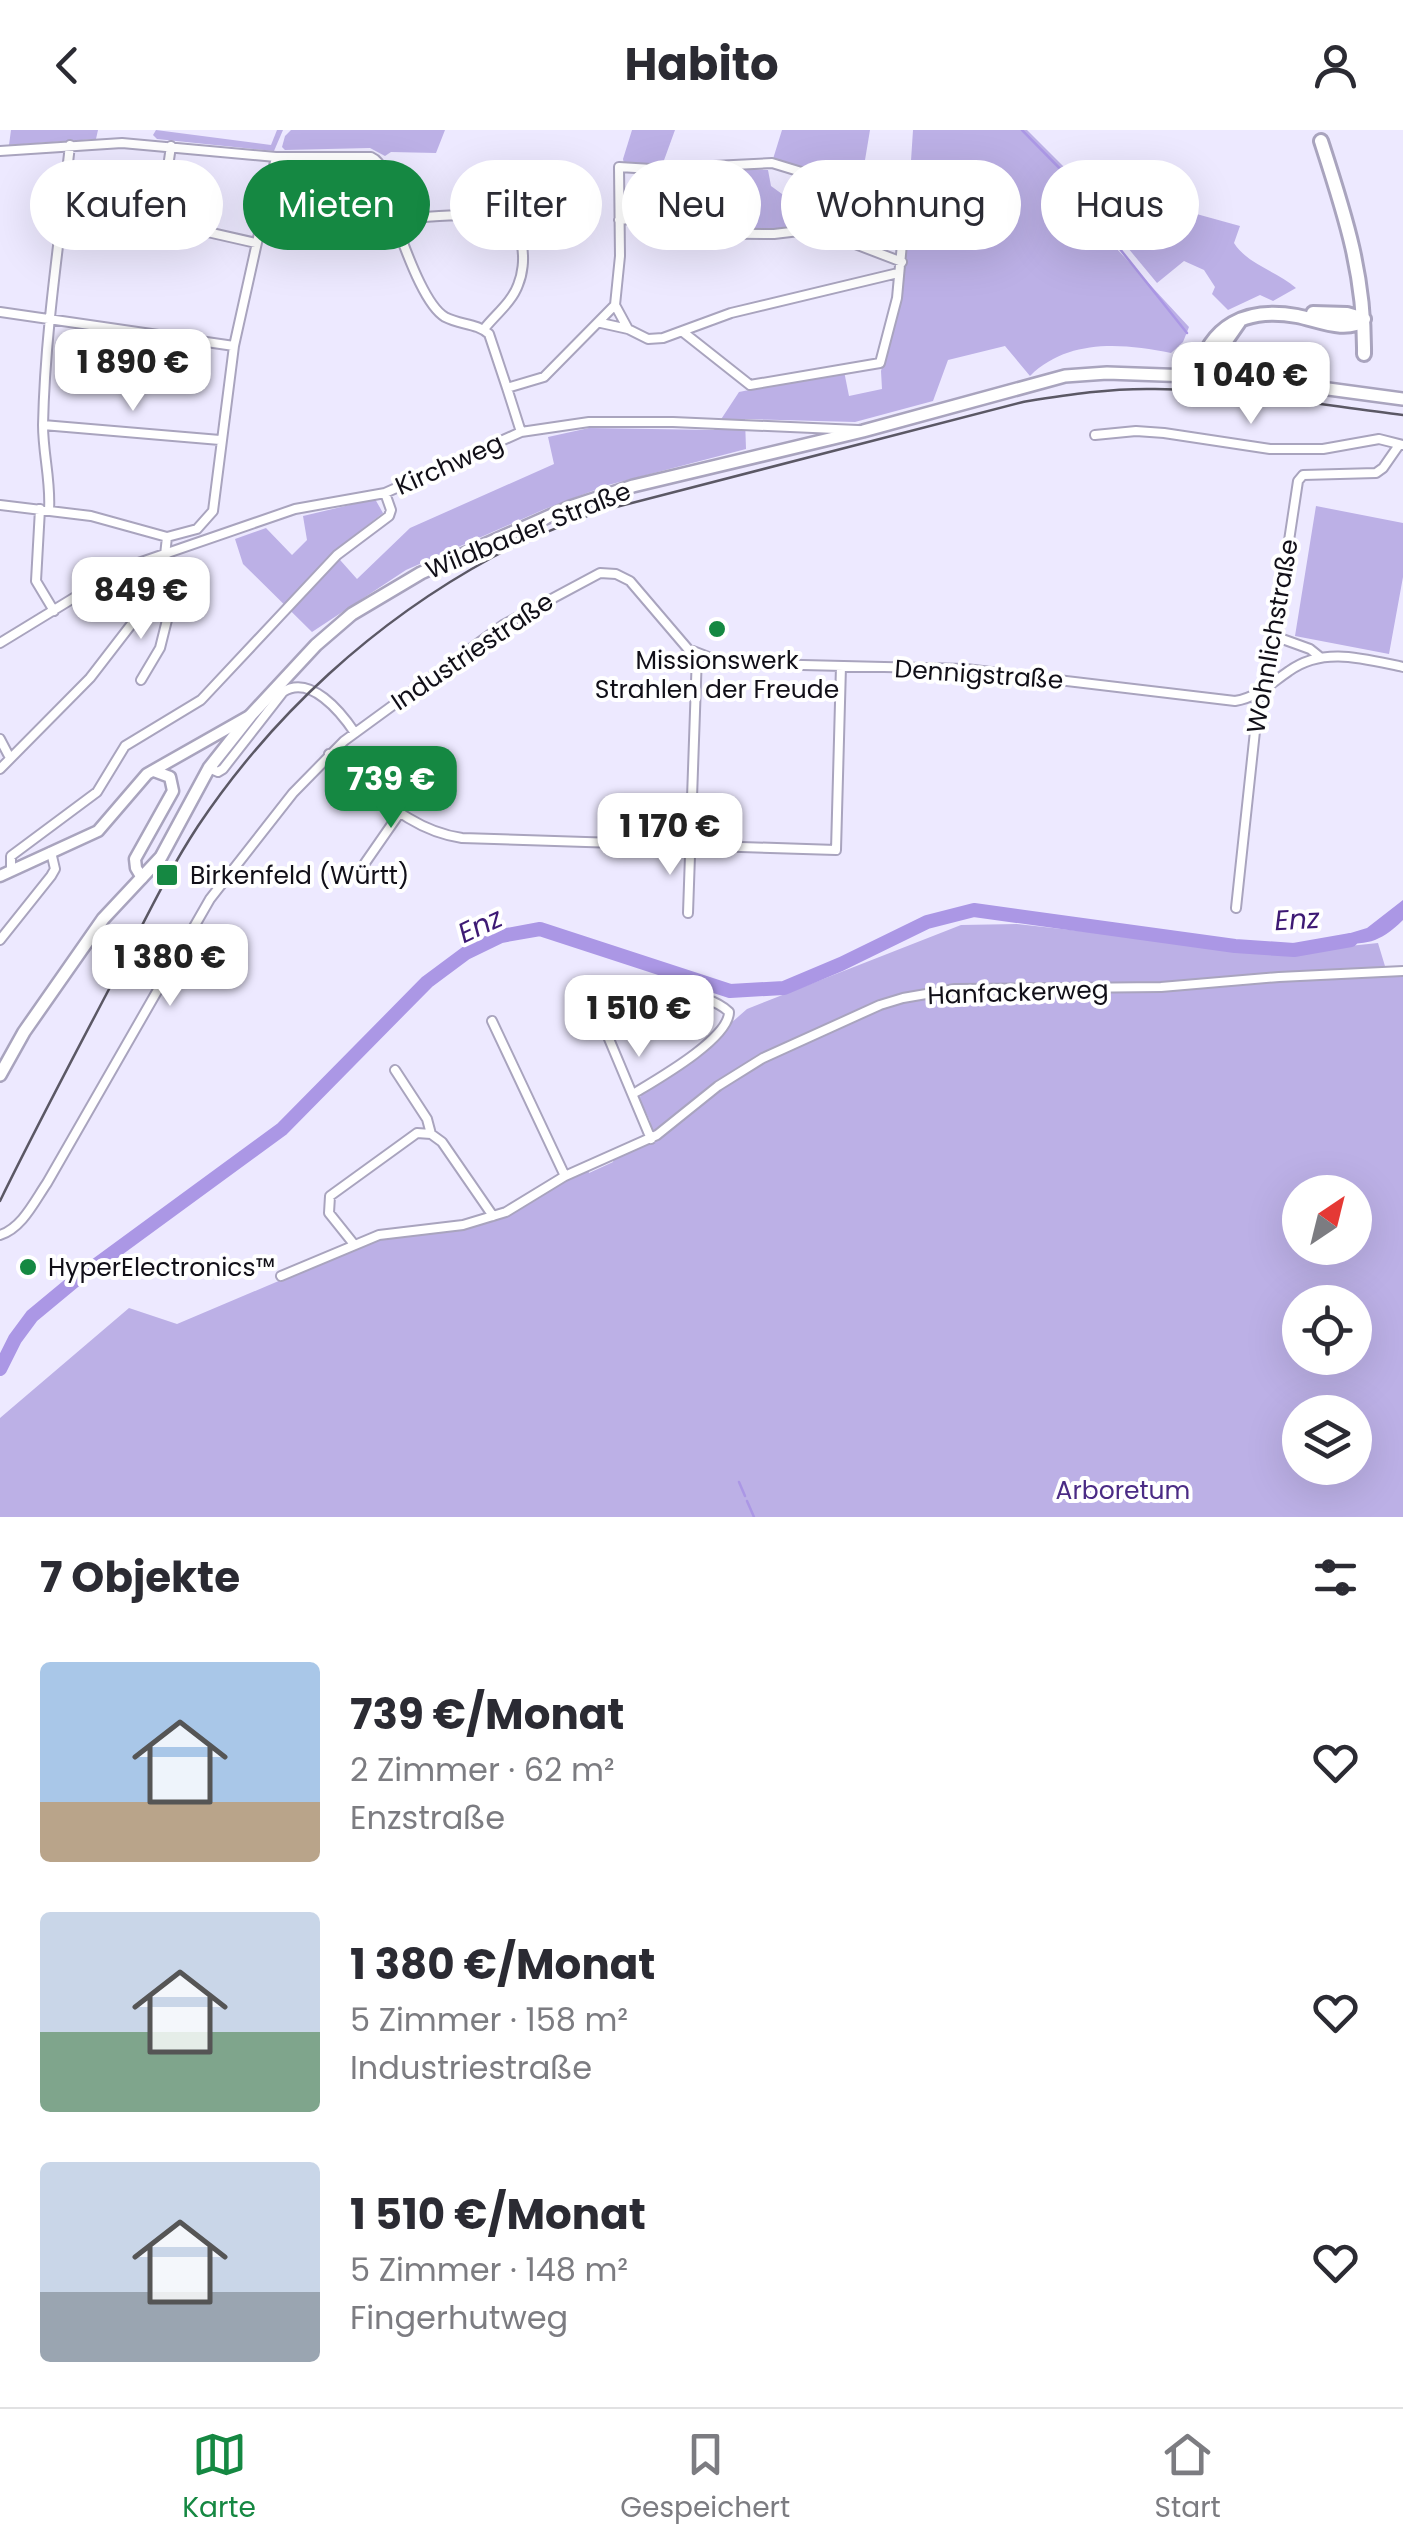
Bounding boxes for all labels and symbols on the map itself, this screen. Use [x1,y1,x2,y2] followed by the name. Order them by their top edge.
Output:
[41,329,225,414] pin: 1 890 €
[1159,342,1343,427] pin: 1 040 €
[390,425,509,504] street label: Kirchweg
[420,473,636,588] street label: Wildbader Straße
[1238,536,1307,736] street label: Wohnlichstraße
[71,557,211,642] pin: 849 €
[384,584,560,719] street label: Industriestraße
[706,618,728,640] marker: Missionswerk Strahlen der Freude
[595,643,839,707] place label: Missionswerk Strahlen der Freude
[893,651,1065,698] street label: Dennigstraße
[321,746,461,831] pin: 739 €
[578,793,762,878] pin: 1 170 €
[190,858,409,893] place label: Birkenfeld (Württ)
[154,862,180,888] marker: Birkenfeld (Württ)
[452,898,509,953] water label: Enz
[1274,899,1321,940] water label: Enz
[78,924,262,1009] pin: 1 380 €
[927,972,1109,1013] street label: Hanfackerweg
[547,975,731,1060] pin: 1 510 €
[1282,1175,1372,1265] north arrow
[48,1250,275,1285] place label: HyperElectronics™
[17,1256,39,1278] marker: HyperElectronics™
[1056,1473,1190,1508] park label: Arboretum

